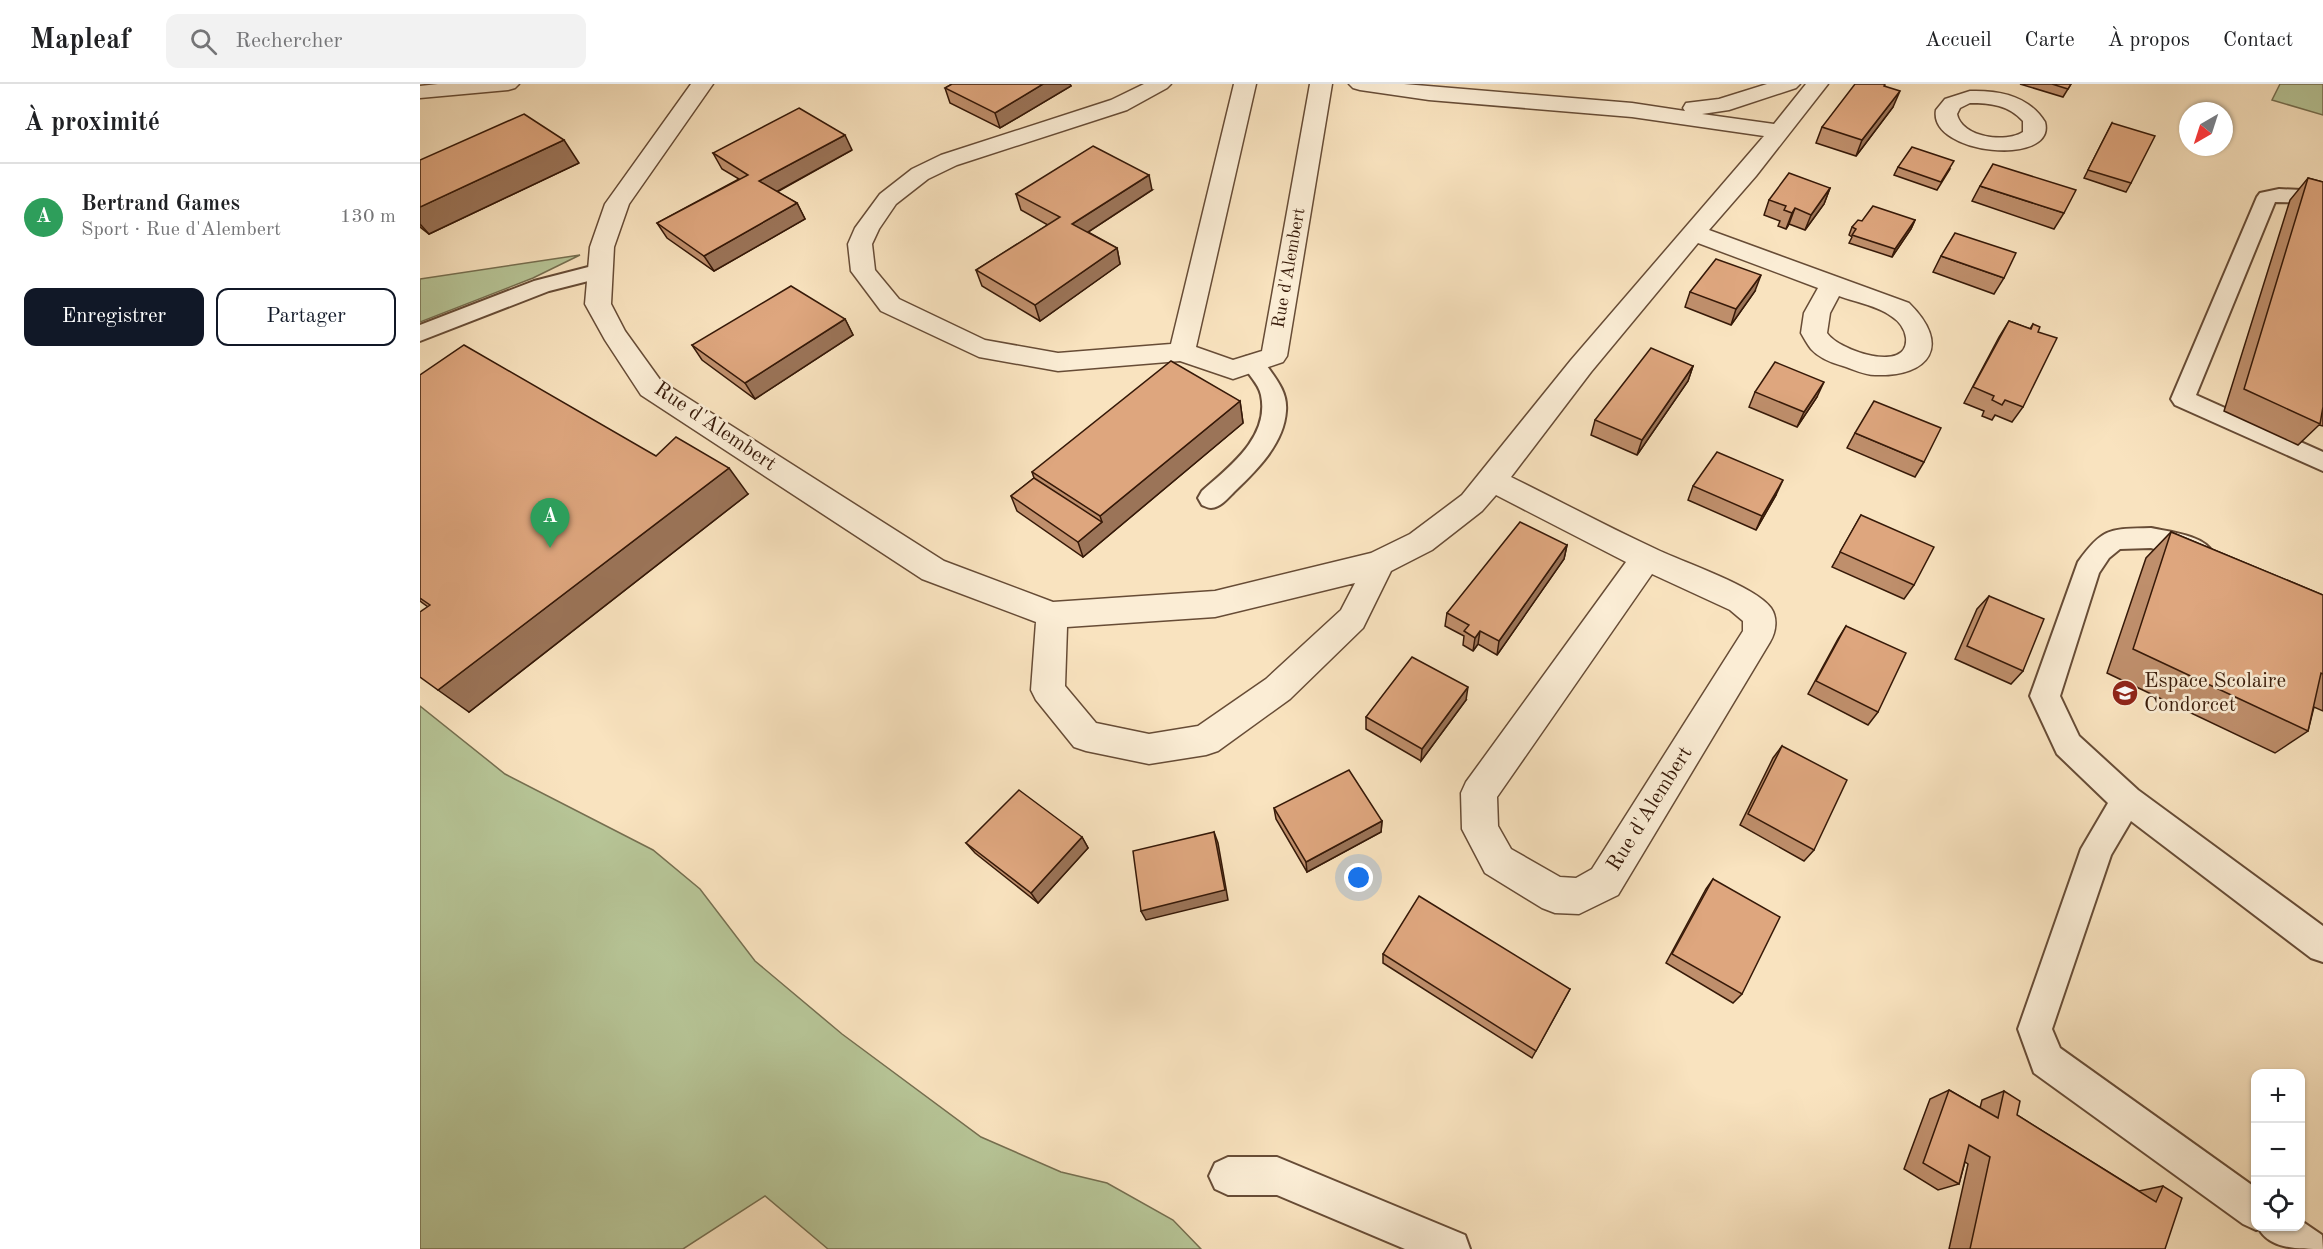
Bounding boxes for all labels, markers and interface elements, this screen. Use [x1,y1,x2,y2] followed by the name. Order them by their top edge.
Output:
[166,14,586,68] search box
[187,25,220,58] icon: search
[30,27,130,55] text: Mapleaf
[235,30,343,52] text: Rechercher
[1925,30,1992,51] text: Accueil
[2025,30,2075,51] text: Carte
[2108,30,2190,51] text: À propos
[2223,30,2293,51] text: Contact
[2179,102,2233,156] north arrow
[24,110,160,136] text: À proximité
[81,193,240,215] text: Bertrand Games
[1270,206,1308,330] street label: Rue d'Alembert
[36,207,51,227] text: A
[340,207,396,227] text: 130 m
[81,220,281,240] text: Sport · Rue d'Alembert
[24,288,204,346] button: Enregistrer
[216,288,396,346] button: Partager
[650,379,780,475] street label: Rue d'Alembert
[530,498,570,548] pin: A
[2144,671,2286,716] place label: Espace Scolaire Condorcet
[2110,678,2140,708] school or university icon: Espace Scolaire Condorcet
[1603,743,1697,875] street label: Rue d'Alembert
[1344,863,1373,892] your location
[2251,1069,2305,1231] map controls
[2251,1069,2305,1123] button: +
[2251,1123,2305,1177] button: −
[2251,1177,2305,1231] button: locate

